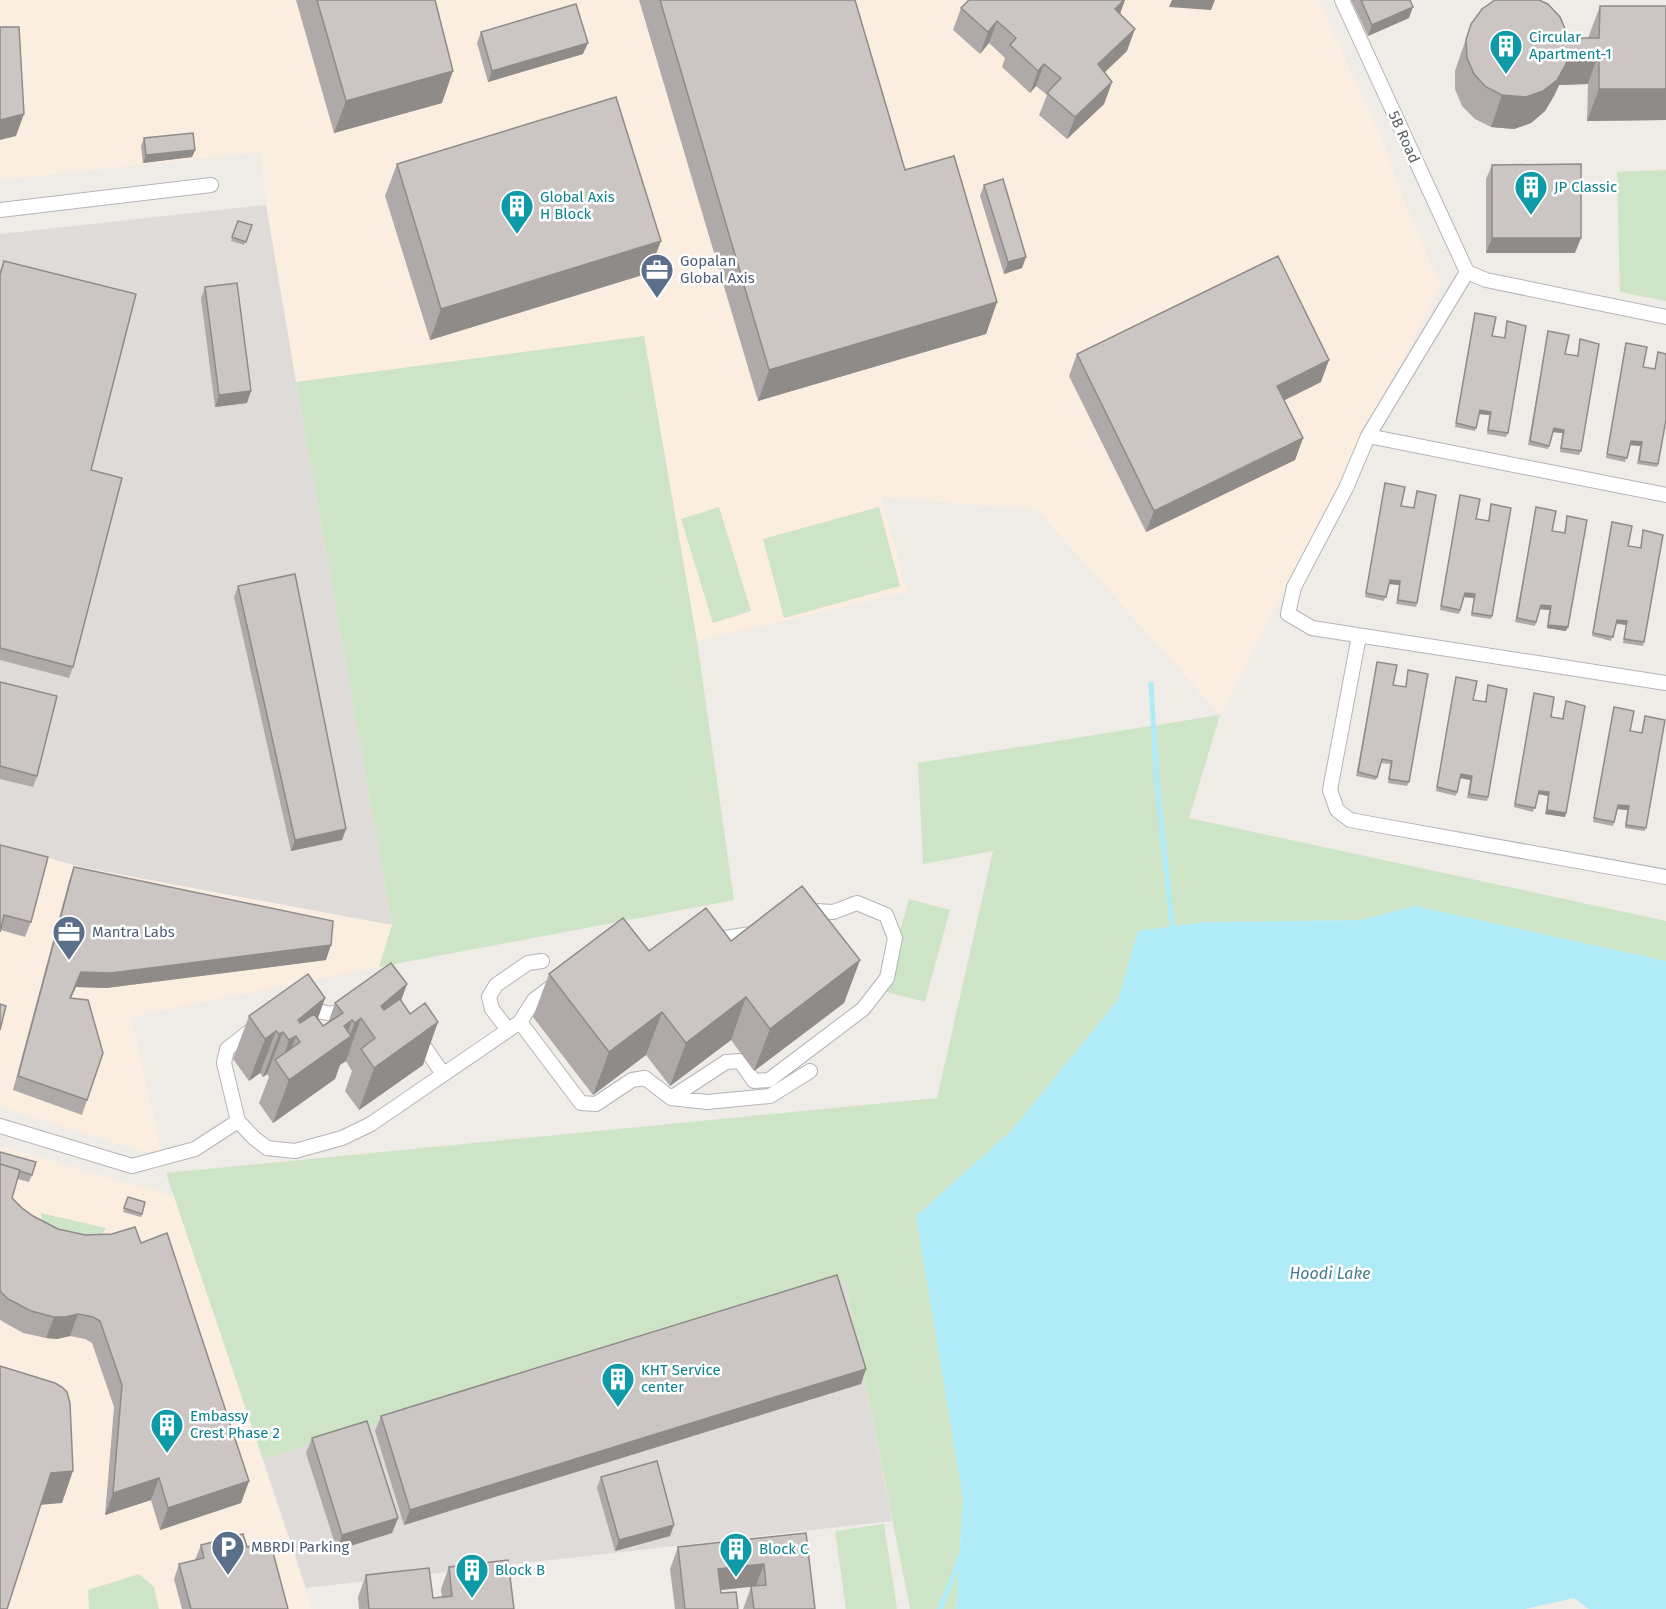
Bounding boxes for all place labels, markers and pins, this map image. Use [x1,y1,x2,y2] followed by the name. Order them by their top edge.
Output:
[1488,28,1524,75] building icon: Circular Apartment-1
[1529,28,1612,63] place label: Circular Apartment-1
[1513,169,1549,216] building icon: JP Classic
[1554,178,1617,196] place label: JP Classic
[499,188,535,235] building icon: Global Axis H Block
[540,188,615,223] place label: Global Axis H Block
[639,252,675,299] office icon: Gopalan Global Axis
[680,252,755,287] place label: Gopalan Global Axis
[51,914,87,961] office icon: Mantra Labs
[92,923,175,941] place label: Mantra Labs
[600,1361,636,1408] building icon: KHT Service center
[641,1361,721,1396] place label: KHT Service center
[149,1407,185,1454] building icon: Embassy Crest Phase 2
[190,1407,280,1442] place label: Embassy Crest Phase 2
[210,1529,246,1576] parking icon: MBRDI Parking
[718,1531,754,1578] building icon: Block C
[251,1538,349,1556] place label: MBRDI Parking
[759,1540,809,1558] place label: Block C
[454,1552,490,1599] building icon: Block B
[495,1561,545,1579] place label: Block B

